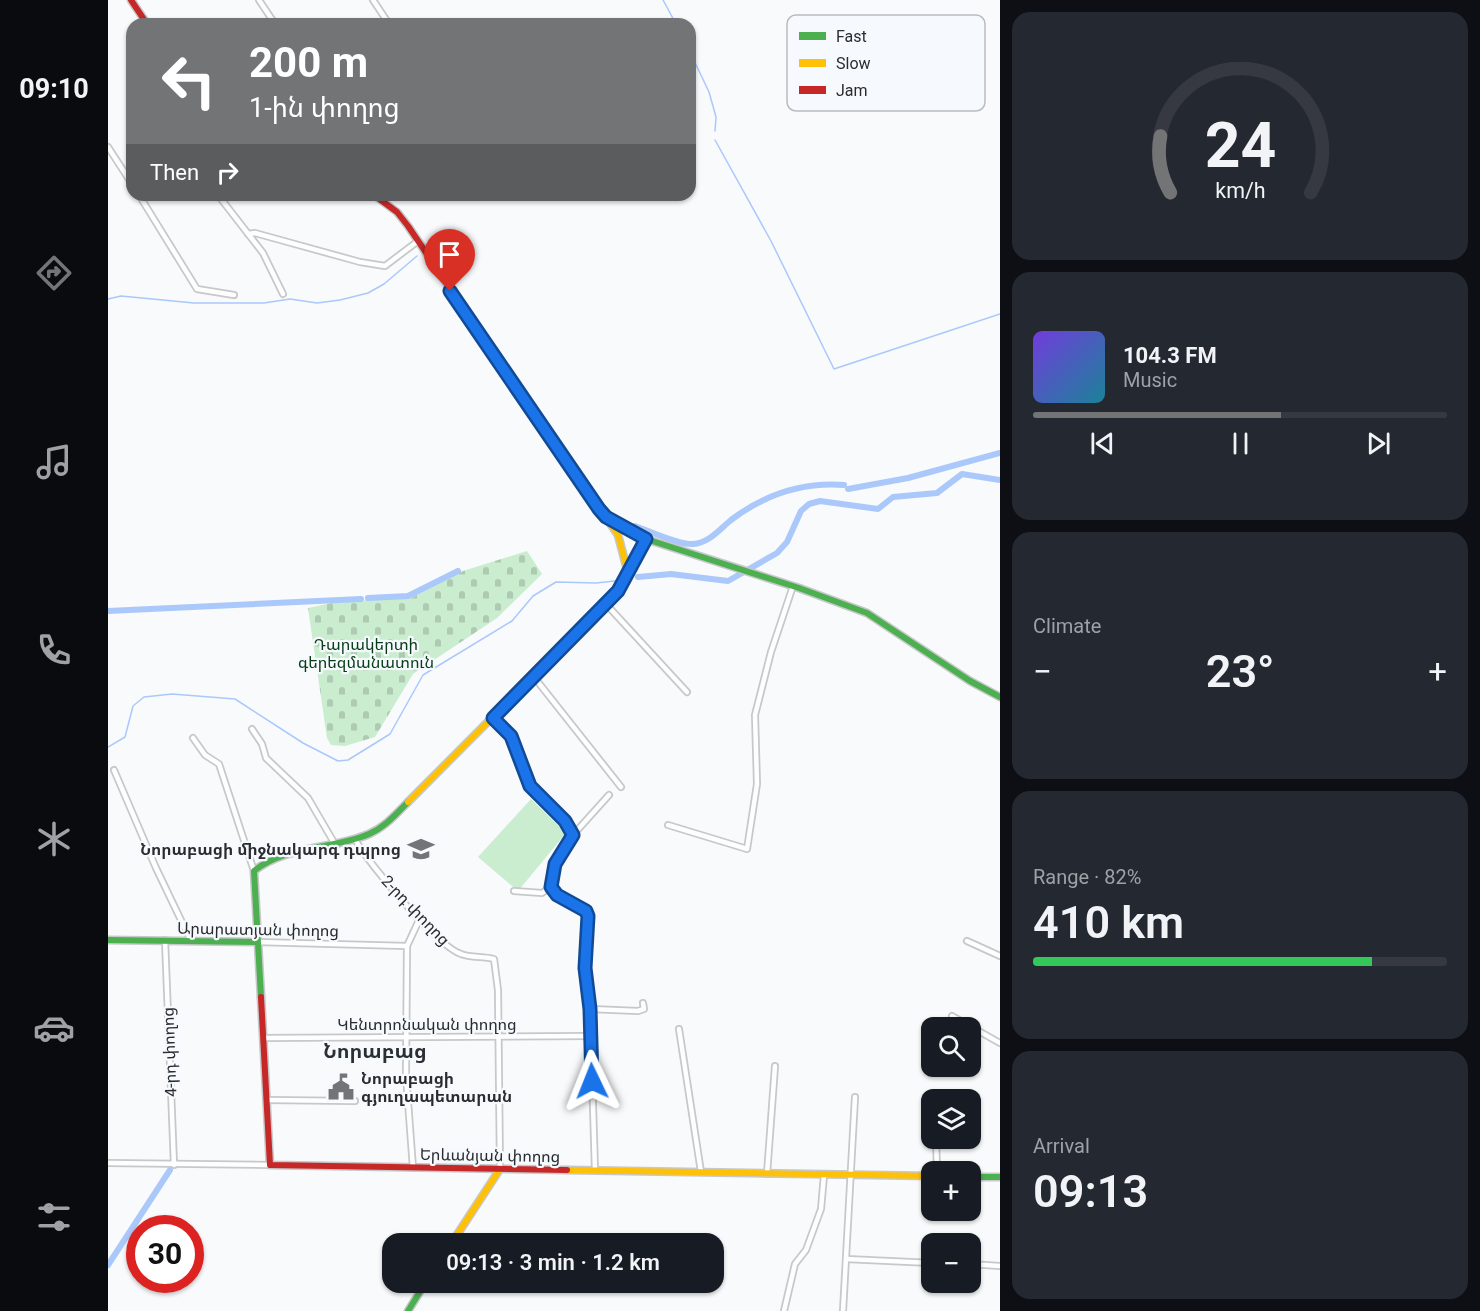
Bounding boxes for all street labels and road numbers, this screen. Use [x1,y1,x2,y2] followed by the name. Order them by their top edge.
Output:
[378,871,454,949] street label: 2-րդ փողոց
[177,919,339,940] street label: Արարատյան փողոց
[158,1007,181,1097] street label: 4-րդ փողոց
[337,1015,517,1034] street label: Կենտրոնական փողոց
[420,1145,560,1166] street label: Երևանյան փողոց

